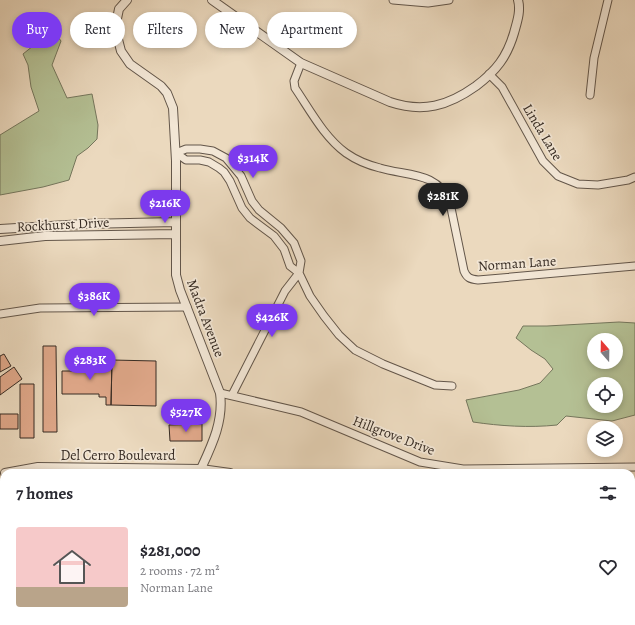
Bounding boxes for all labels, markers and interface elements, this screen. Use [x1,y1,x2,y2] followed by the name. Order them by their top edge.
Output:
[12,12,62,48] chip: Buy
[70,12,125,48] chip: Rent
[133,12,197,48] chip: Filters
[205,12,259,48] chip: New
[267,12,357,48] chip: Apartment
[518,100,567,164] street label: Linda Lane
[225,145,281,179] pin: $314K
[238,149,268,166] text: $314K
[415,183,471,217] pin: $281K
[427,187,459,204] text: $281K
[137,190,193,224] pin: $216K
[149,194,181,211] text: $216K
[16,213,110,236] street label: Rockhurst Drive
[477,251,557,276] street label: Norman Lane
[182,277,229,360] street label: Madra Avenue
[66,283,122,317] pin: $386K
[78,287,110,304] text: $386K
[244,304,300,338] pin: $426K
[255,308,289,325] text: $426K
[587,333,623,369] north arrow
[587,333,623,457] map controls
[62,347,118,381] pin: $283K
[74,351,106,368] text: $283K
[587,377,623,413] button: locate
[158,399,214,433] pin: $527K
[170,403,202,420] text: $527K
[350,411,438,460] street label: Hillgrove Drive
[587,421,623,457] button: layers
[60,446,176,465] street label: Del Cerro Boulevard
[16,482,73,505] text: 7 homes
[597,482,619,504] icon: filters
[140,539,201,562] text: $281,000
[48,543,96,591] icon: home
[597,556,619,578] icon: heart
[140,562,220,579] text: 2 rooms · 72 m²
[140,579,213,596] text: Norman Lane

